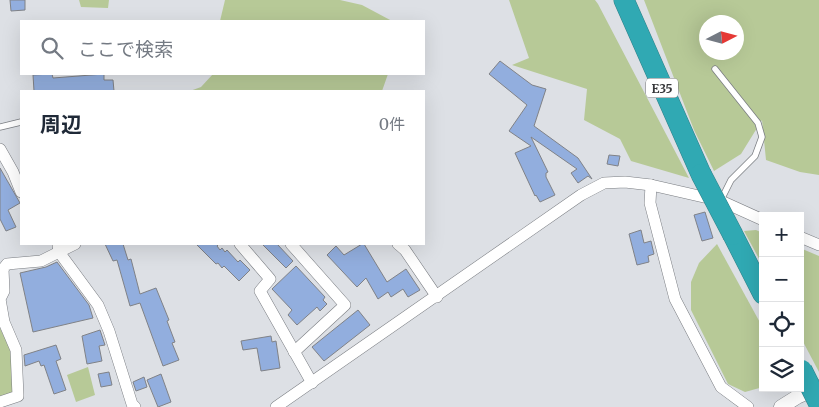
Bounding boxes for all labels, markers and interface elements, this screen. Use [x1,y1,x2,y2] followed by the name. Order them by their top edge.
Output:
[699,15,744,60] north arrow
[20,20,425,75] search box
[38,34,66,62] icon: search
[78,37,173,61] text: ここで検索
[646,78,678,98] road number: E35
[40,111,82,138] text: 周辺
[379,114,405,134] text: 0件
[759,212,804,392] map controls
[759,212,804,257] button: +
[759,257,804,302] button: −
[759,302,804,347] button: locate
[759,347,804,392] button: layers

